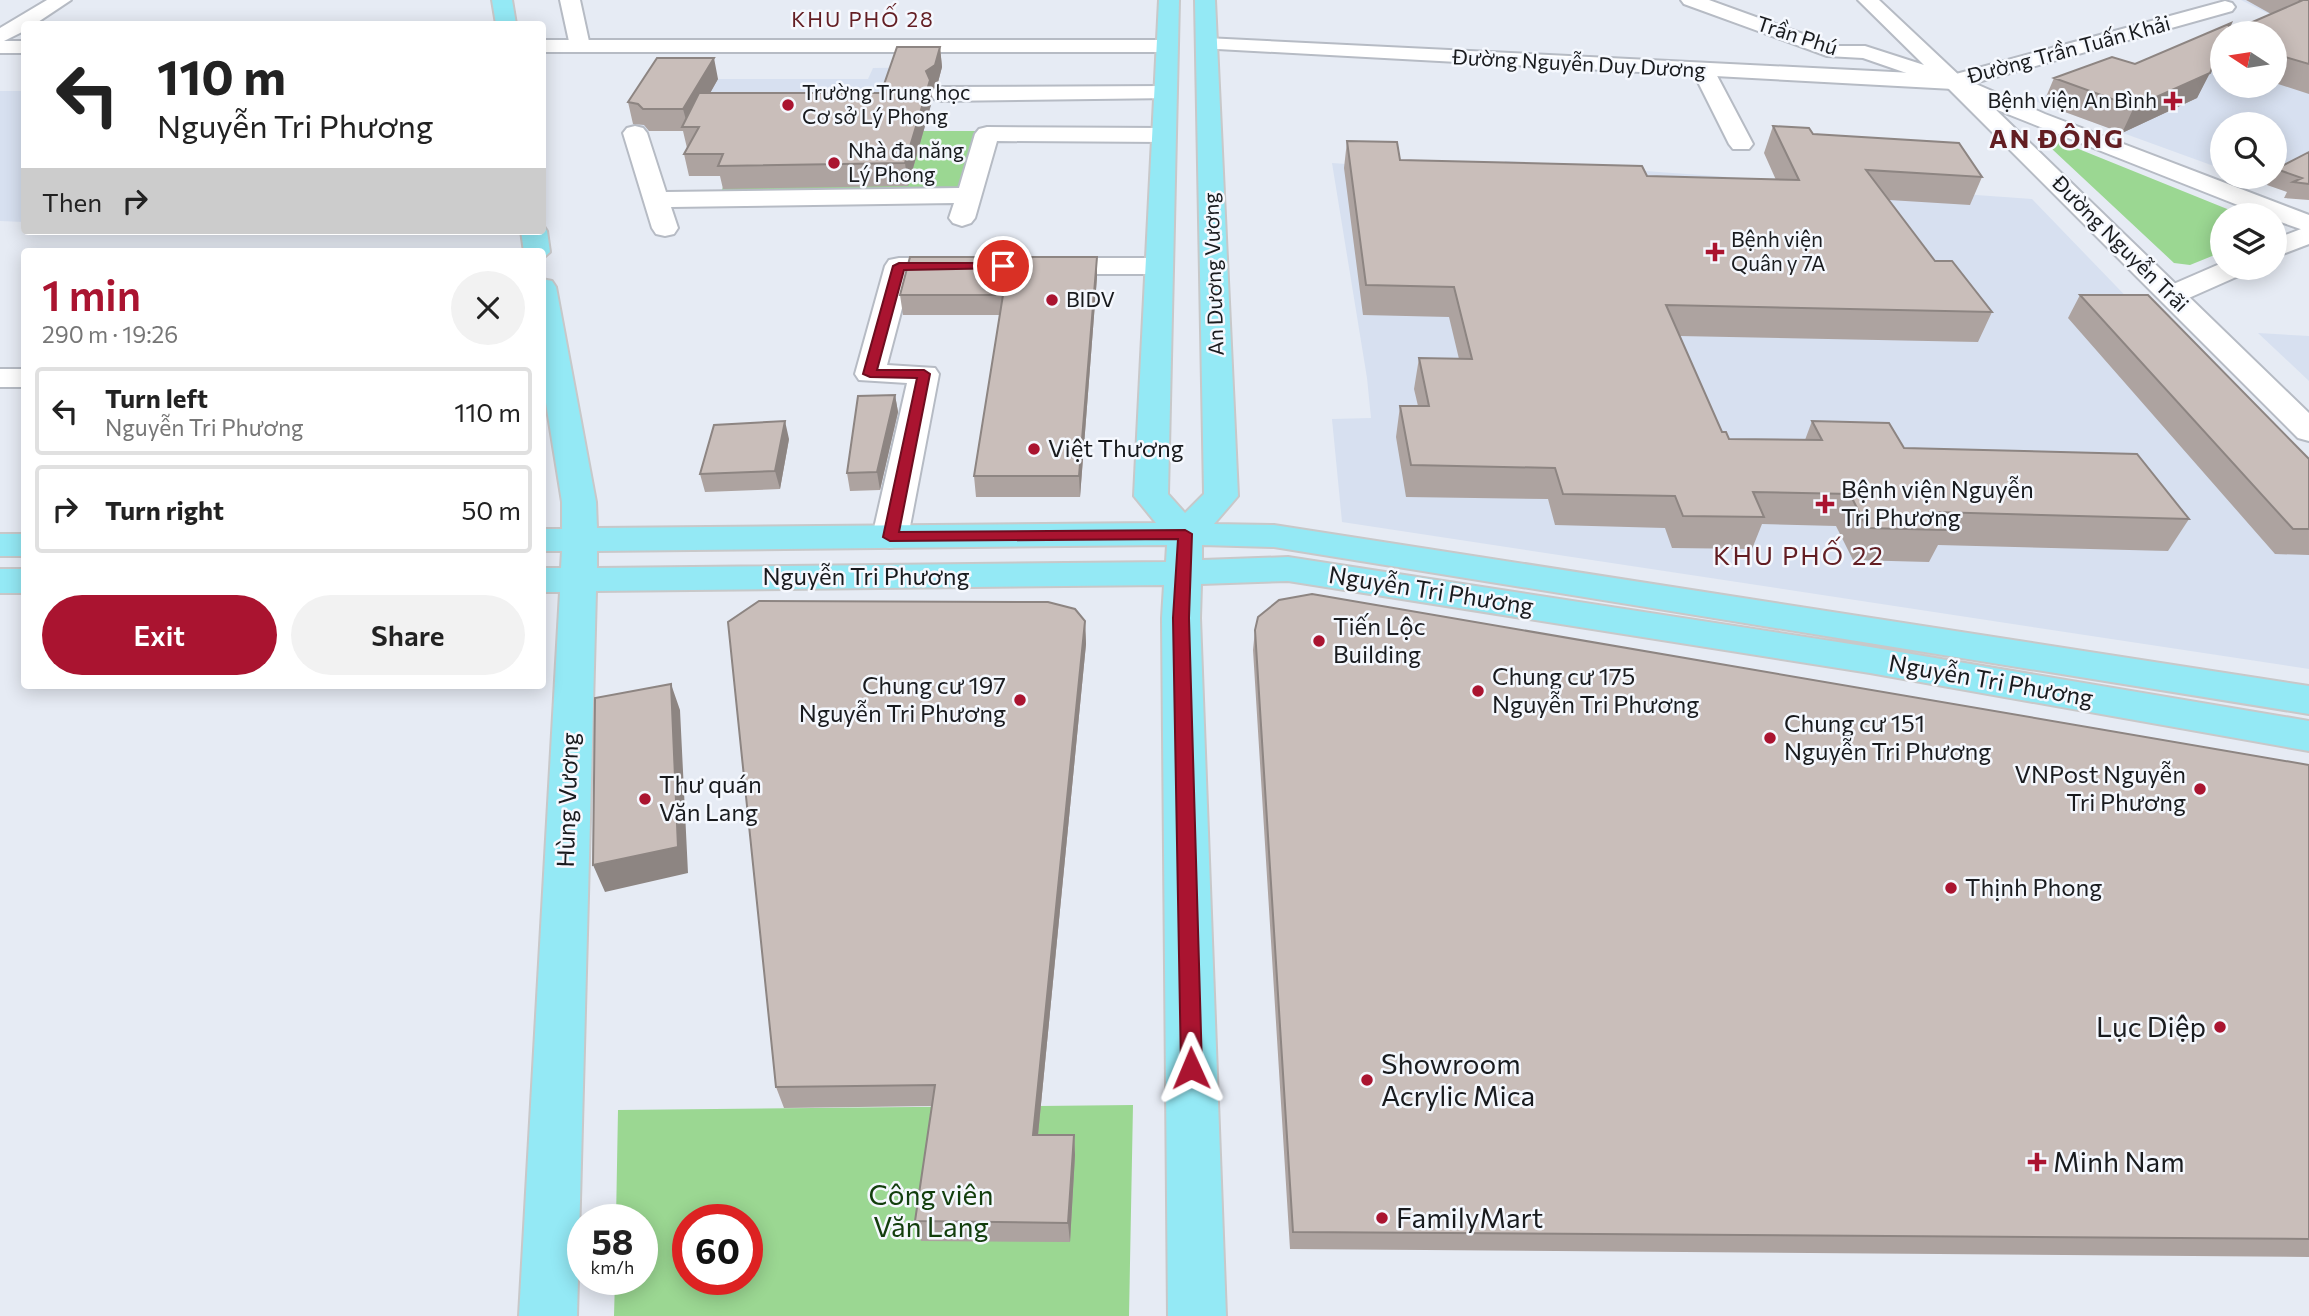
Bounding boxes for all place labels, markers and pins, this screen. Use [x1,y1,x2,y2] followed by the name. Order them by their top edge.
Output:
[802,79,970,128] place label: Trường Trung học Cơ sở Lý Phong
[1987,87,2157,112] place label: Bệnh viện An Bình
[2163,91,2183,111] marker: Bệnh viện An Bình
[780,97,796,113] marker: Trường Trung học Cơ sở Lý Phong
[848,137,964,186] place label: Nhà đa năng Lý Phong
[826,155,842,171] marker: Nhà đa năng Lý Phong
[1731,226,1826,275] place label: Bệnh viện Quân y 7A
[973,236,1033,296] pin
[1705,242,1725,262] marker: Bệnh viện Quân y 7A
[1066,286,1115,311] place label: BIDV
[1044,292,1060,308] marker: BIDV
[1048,433,1184,462] place label: Việt Thương
[1026,441,1042,457] marker: Việt Thương
[1841,474,2034,531] place label: Bệnh viện Nguyễn Tri Phương
[1815,494,1835,514] marker: Bệnh viện Nguyễn Tri Phương
[1333,611,1426,668] place label: Tiến Lộc Building
[1311,633,1327,649] marker: Tiến Lộc Building
[1492,661,1699,718] place label: Chung cư 175 Nguyễn Tri Phương
[799,670,1006,727] place label: Chung cư 197 Nguyễn Tri Phương
[1470,683,1486,699] marker: Chung cư 175 Nguyễn Tri Phương
[1012,692,1028,708] marker: Chung cư 197 Nguyễn Tri Phương
[1784,708,1991,765] place label: Chung cư 151 Nguyễn Tri Phương
[1762,730,1778,746] marker: Chung cư 151 Nguyễn Tri Phương
[2014,759,2186,816] place label: VNPost Nguyễn Tri Phương
[659,769,762,826] place label: Thư quán Văn Lang
[2192,781,2208,797] marker: VNPost Nguyễn Tri Phương
[637,791,653,807] marker: Thư quán Văn Lang
[1965,872,2102,901] place label: Thịnh Phong
[1943,880,1959,896] marker: Thịnh Phong
[2096,1009,2206,1043] place label: Lục Diệp
[2212,1019,2228,1035] marker: Lục Diệp
[1381,1046,1535,1112] place label: Showroom Acrylic Mica
[1359,1072,1375,1088] marker: Showroom Acrylic Mica
[2053,1144,2185,1178] place label: Minh Nam
[2027,1152,2047,1172] marker: Minh Nam
[1396,1200,1543,1234] place label: FamilyMart
[1374,1210,1390,1226] marker: FamilyMart

